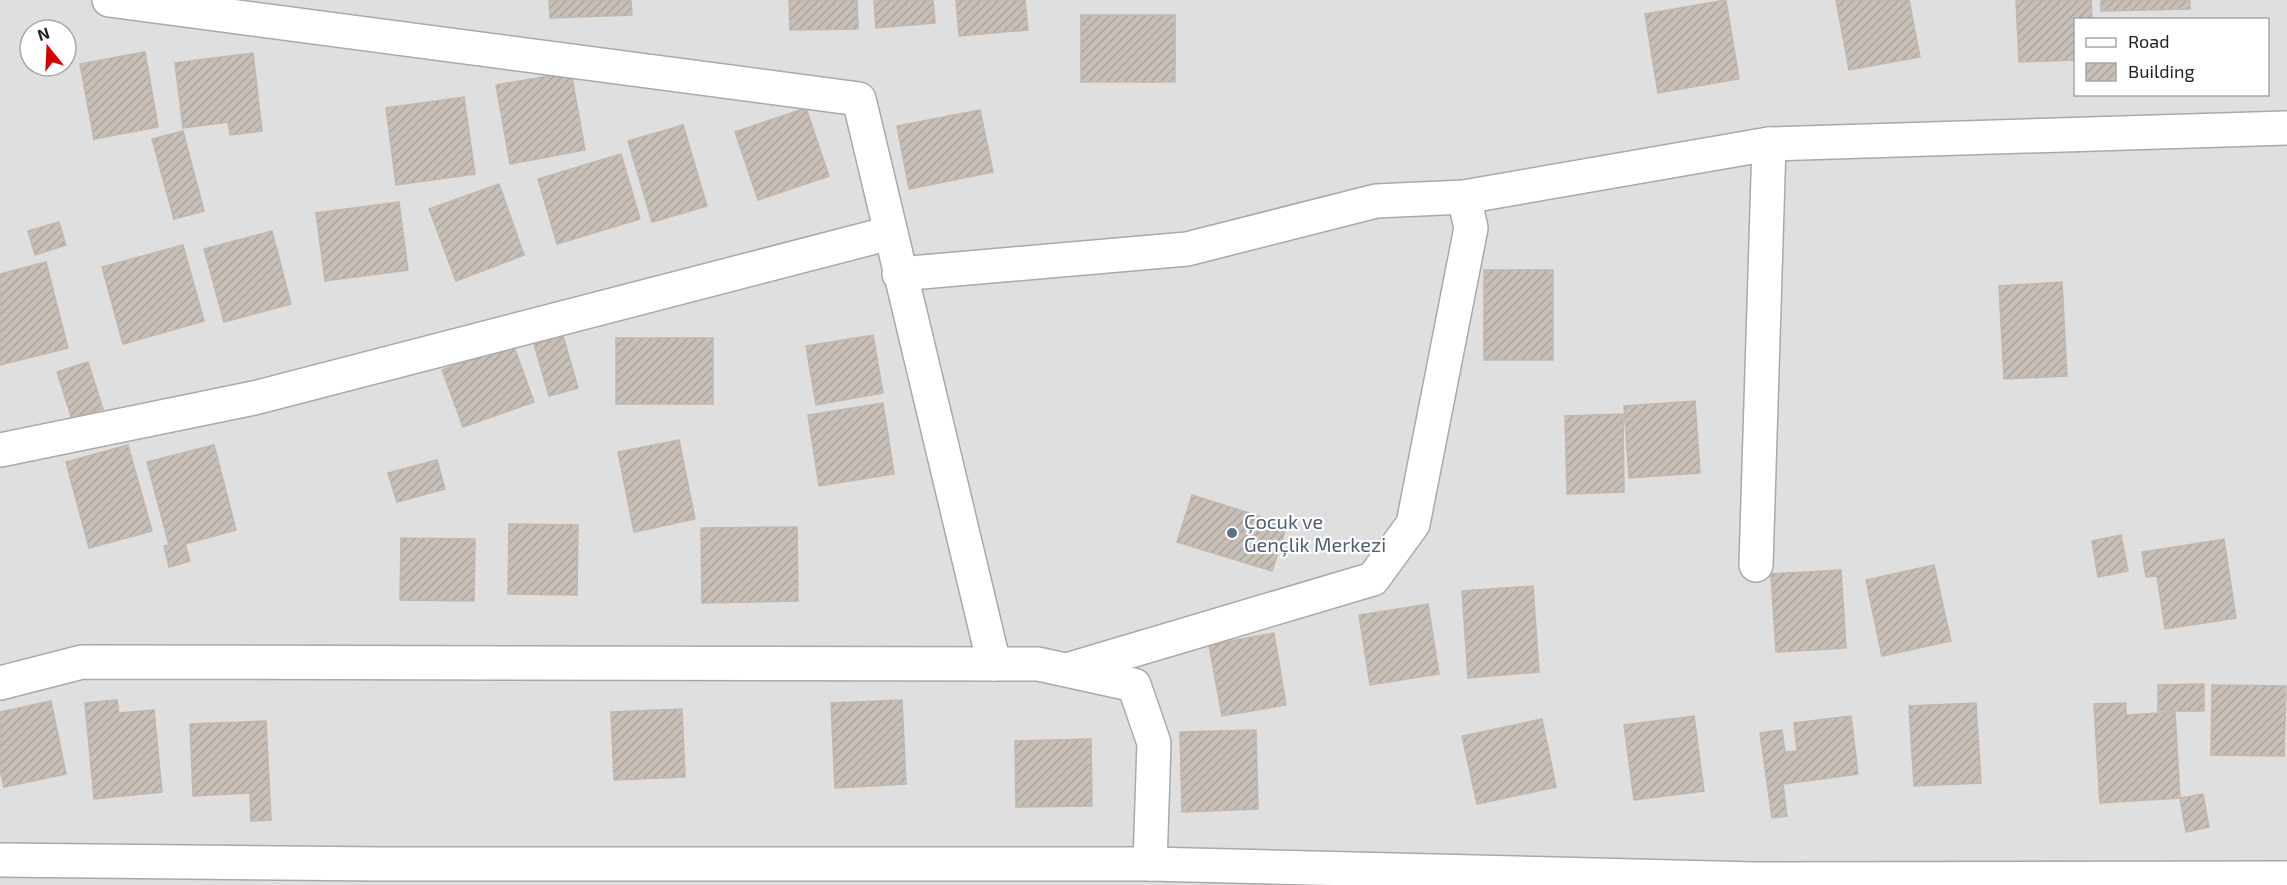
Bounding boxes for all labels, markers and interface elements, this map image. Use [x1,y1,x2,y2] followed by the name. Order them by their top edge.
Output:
[18,18,78,78] north arrow
[2074,18,2269,96] legend
[35,22,52,44] text: N
[2128,30,2169,52] text: Road
[2128,60,2195,82] text: Building
[1244,509,1386,557] place label: Çocuk ve Gençlik Merkezi
[1225,526,1239,540] marker: Çocuk ve Gençlik Merkezi

